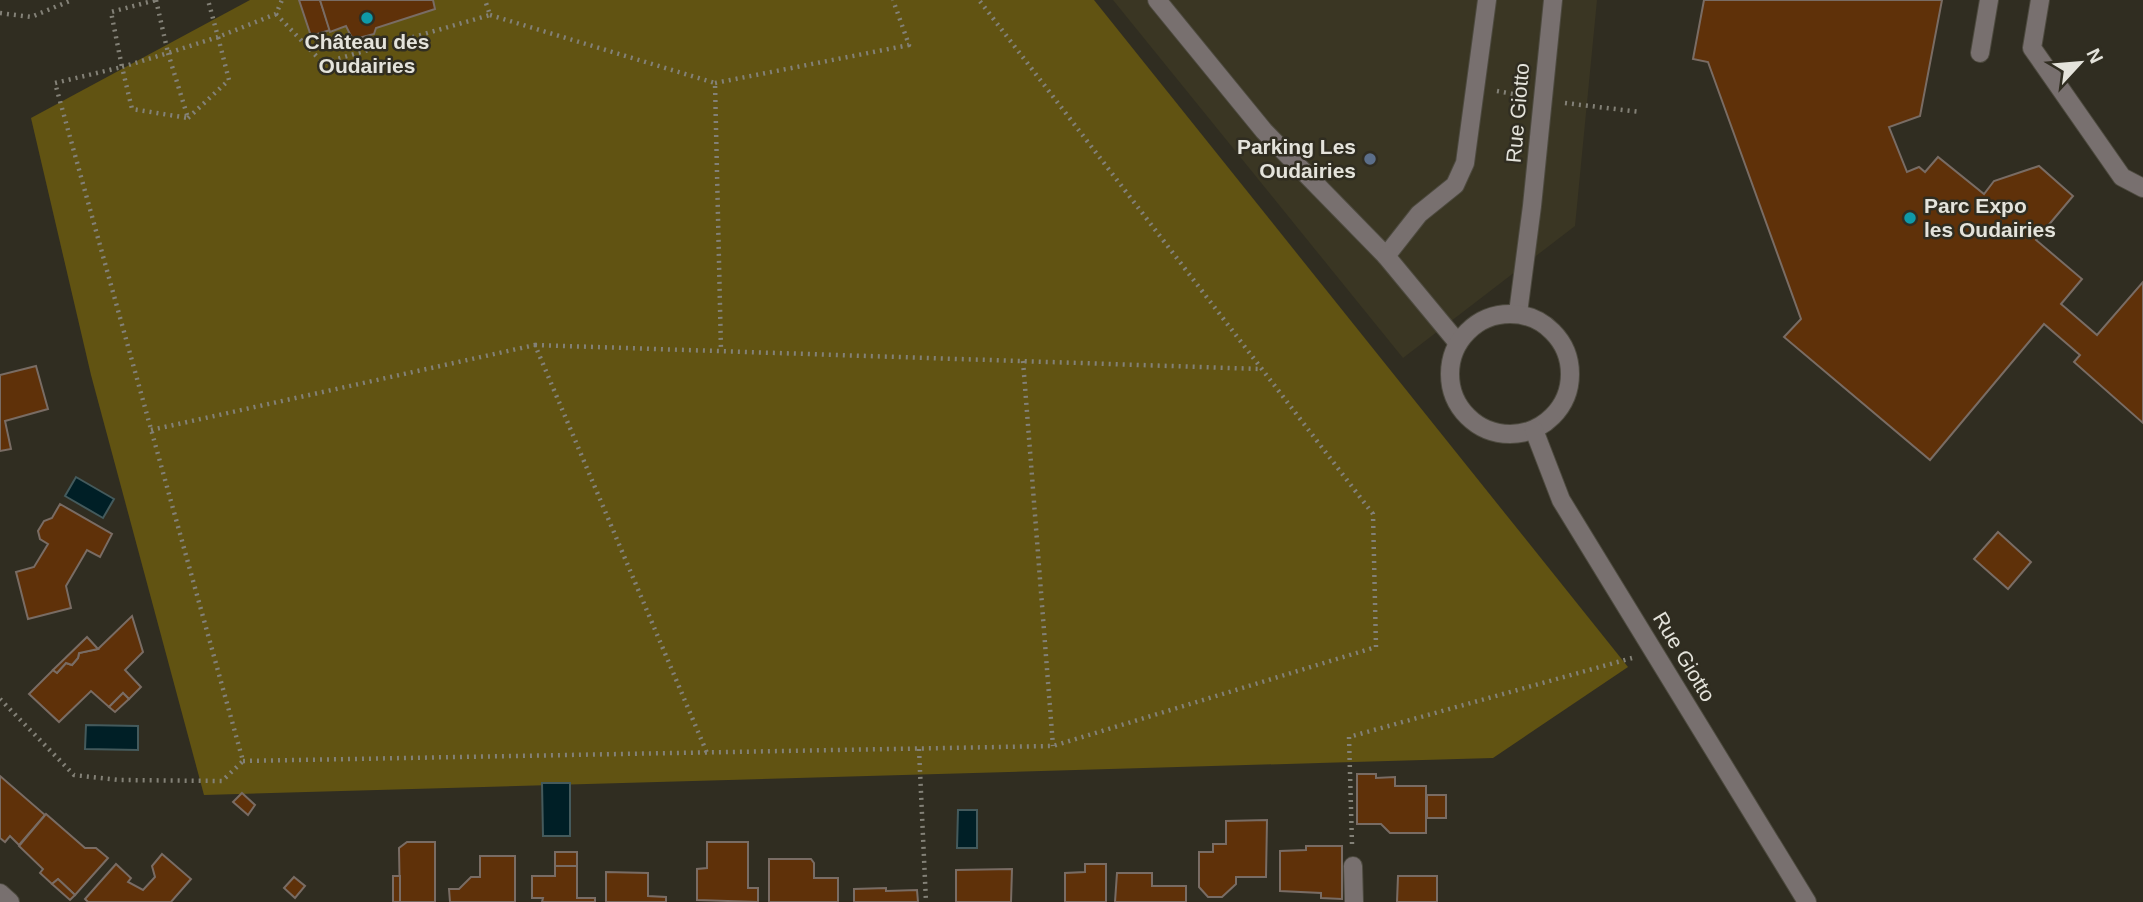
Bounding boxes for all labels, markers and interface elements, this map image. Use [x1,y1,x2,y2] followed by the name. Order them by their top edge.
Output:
[359,10,375,26] marker: Château des Oudairies
[2045,28,2115,98] north arrow
[305,30,429,77] place label: Château des Oudairies
[2082,45,2107,67] text: N
[1502,62,1533,164] street label: Rue Giotto
[1237,135,1356,182] place label: Parking Les Oudairies
[1362,151,1378,167] marker: Parking Les Oudairies
[1924,194,2056,241] place label: Parc Expo les Oudairies
[1902,210,1918,226] marker: Parc Expo les Oudairies
[1649,608,1720,706] street label: Rue Giotto

